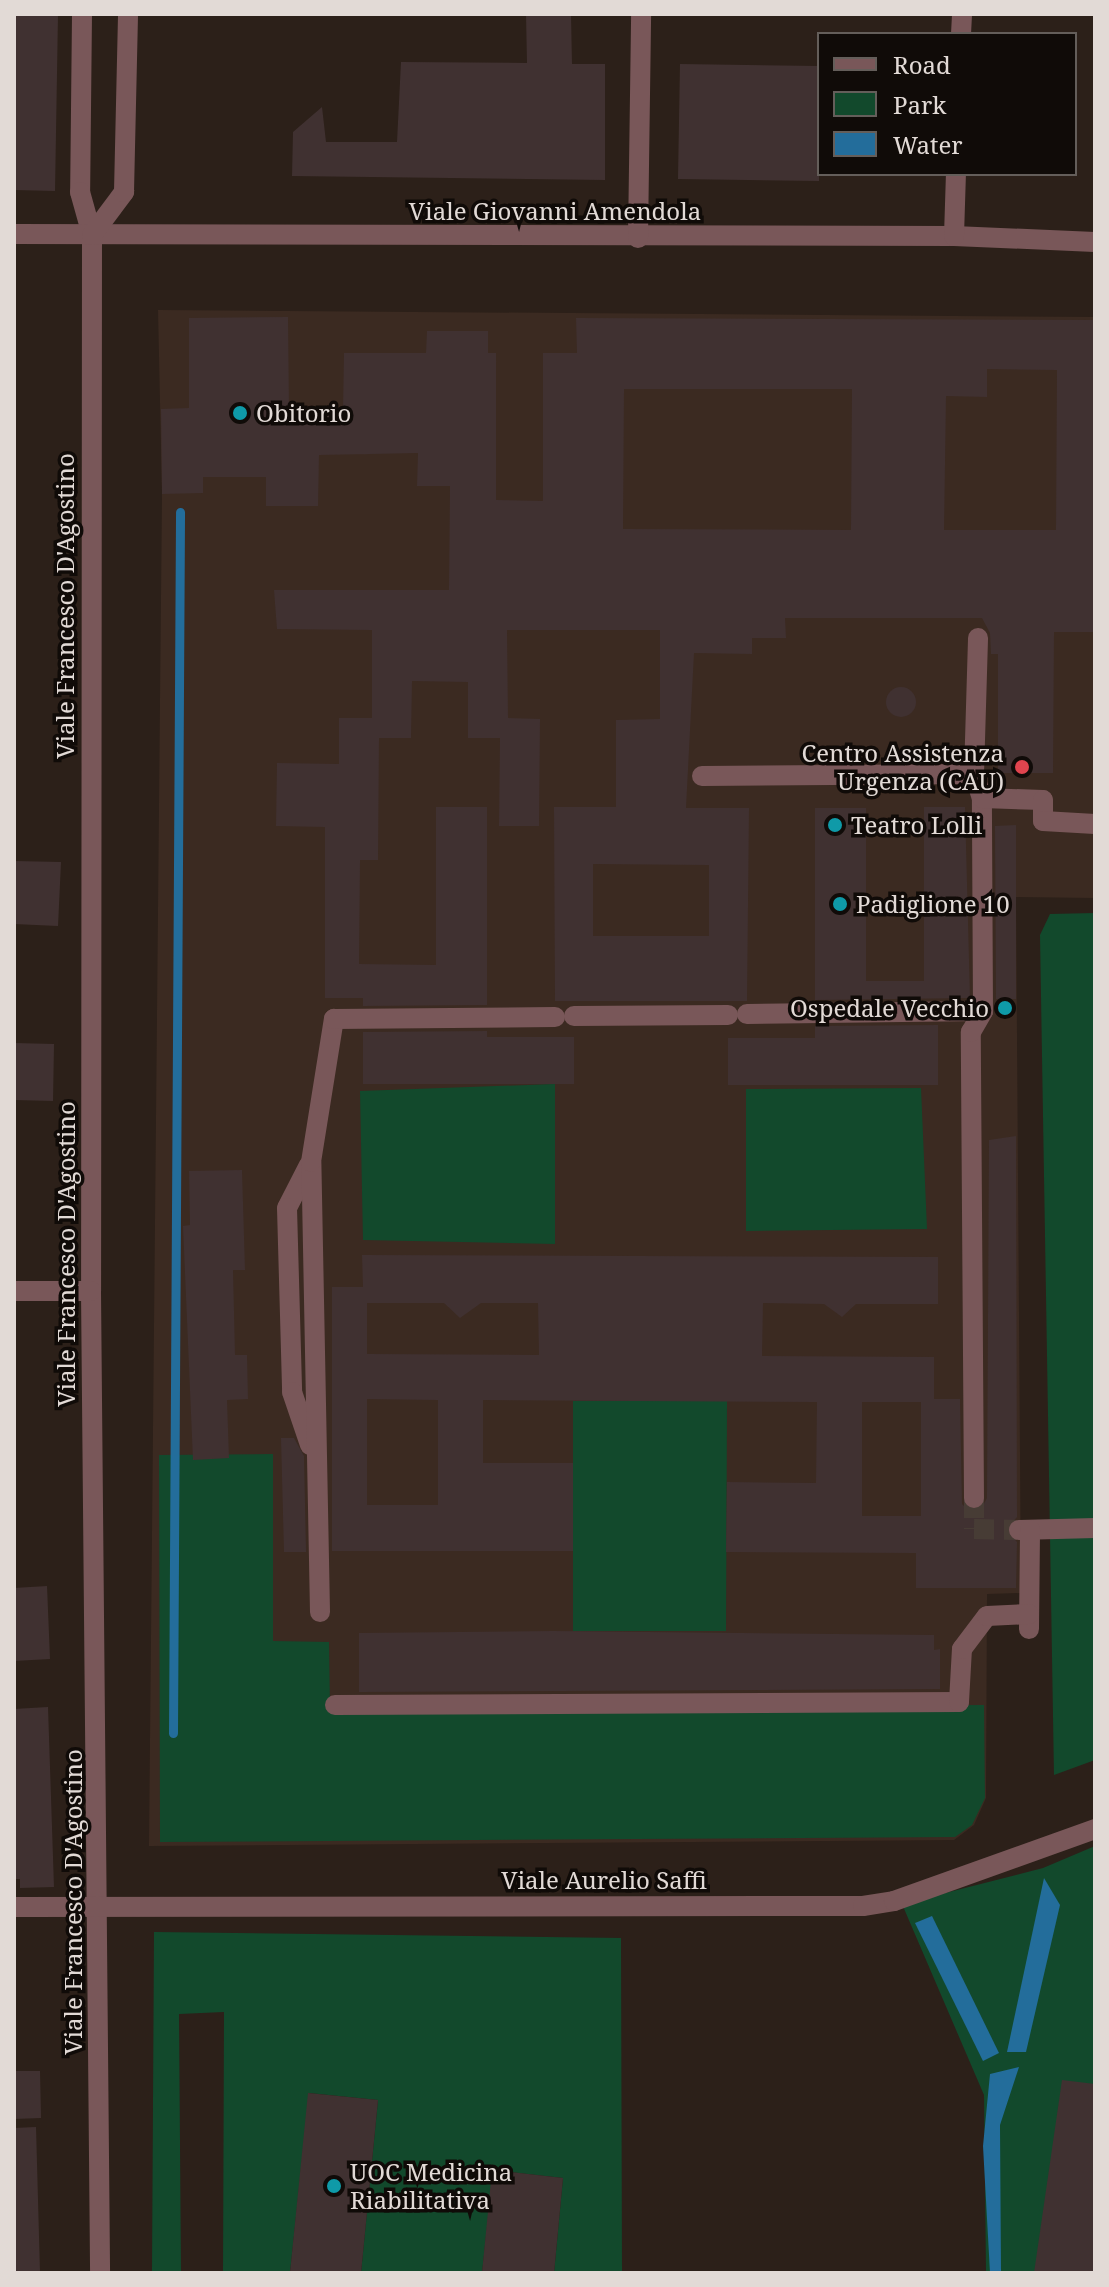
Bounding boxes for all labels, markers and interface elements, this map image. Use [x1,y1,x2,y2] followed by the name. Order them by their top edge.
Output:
[817,32,1077,176] legend
[893,48,951,81] text: Road
[893,88,946,121] text: Park
[893,128,963,161] text: Water
[409,197,701,225] street label: Viale Giovanni Amendola
[256,399,351,427] place label: Obitorio
[231,404,249,422] marker: Obitorio
[51,453,79,759] street label: Viale Francesco D'Agostino
[801,739,1004,795] place label: Centro Assistenza Urgenza (CAU)
[1011,756,1033,778] marker: Centro Assistenza Urgenza (CAU)
[851,811,982,839] place label: Teatro Lolli
[826,816,844,834] marker: Teatro Lolli
[856,890,1010,918] place label: Padiglione 10
[831,895,849,913] marker: Padiglione 10
[790,994,989,1022] place label: Ospedale Vecchio
[996,999,1014,1017] marker: Ospedale Vecchio
[52,1101,80,1407] street label: Viale Francesco D'Agostino
[59,1749,87,2055] street label: Viale Francesco D'Agostino
[501,1866,707,1894] street label: Viale Aurelio Saffi
[350,2158,512,2214] place label: UOC Medicina Riabilitativa
[325,2177,343,2195] marker: UOC Medicina Riabilitativa

